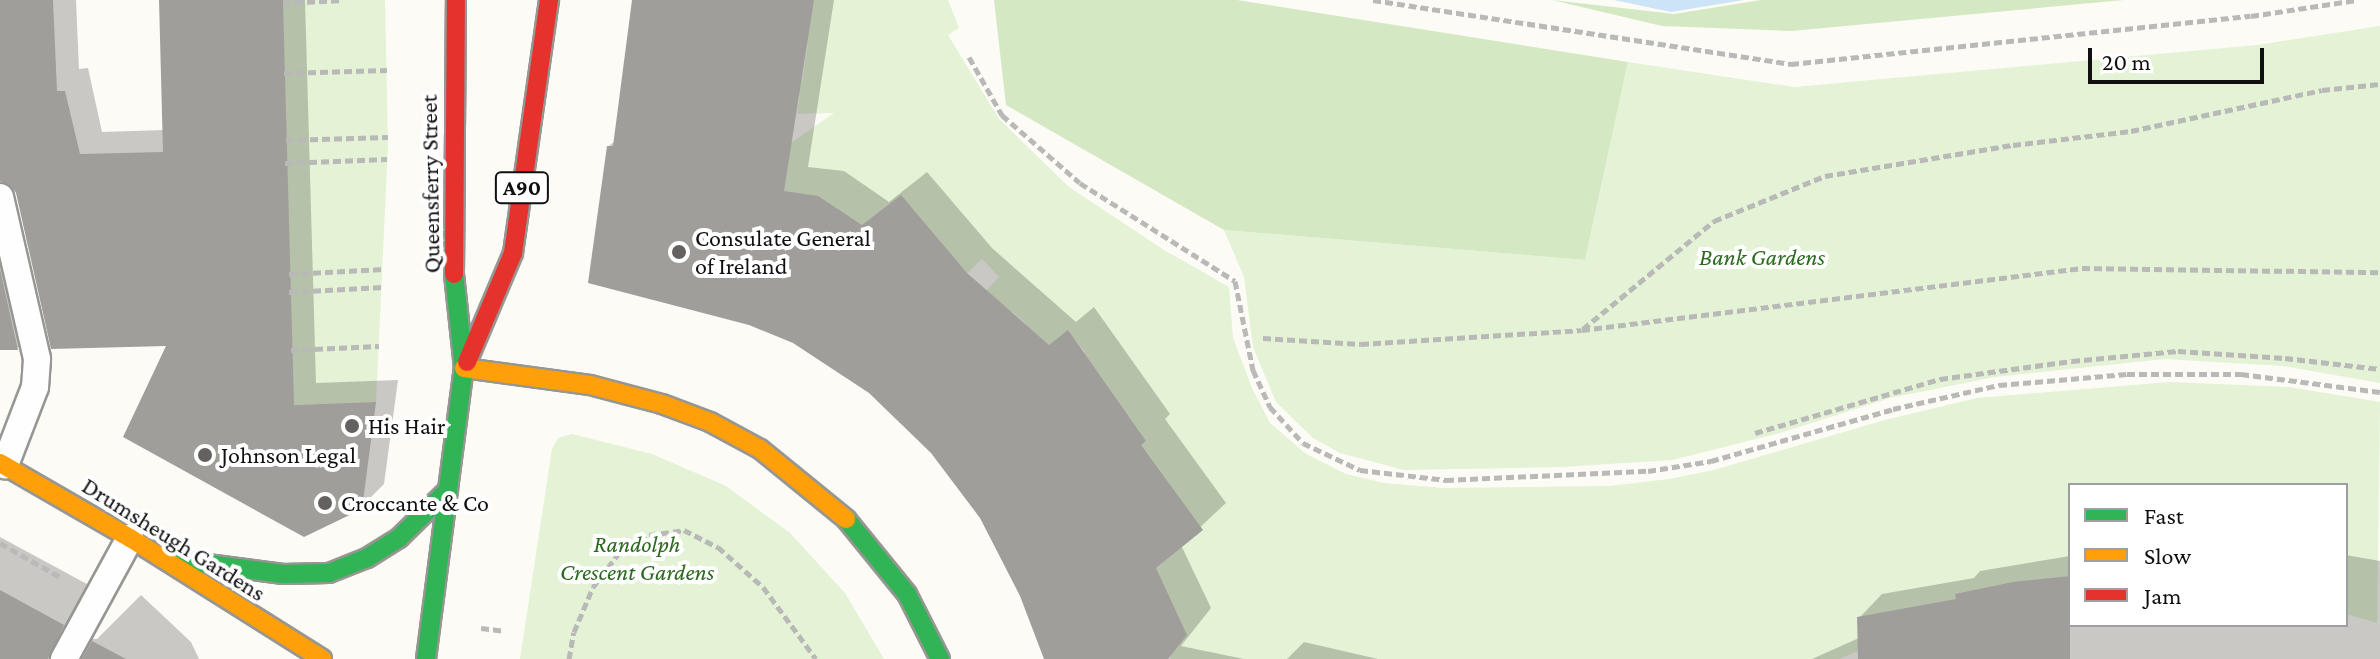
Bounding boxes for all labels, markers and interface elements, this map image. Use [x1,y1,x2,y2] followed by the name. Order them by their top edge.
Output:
[2092,32,2268,82] scale bar
[2102,48,2151,75] text: 20 m
[414,94,446,274] street label: Queensferry Street
[494,170,550,206] road number: A90
[695,224,871,280] place label: Consulate General of Ireland
[670,243,688,261] marker: Consulate General of Ireland
[1699,243,1825,271] park label: Bank Gardens
[368,412,446,440] place label: His Hair
[343,417,361,435] marker: His Hair
[221,441,356,469] place label: Johnson Legal
[196,446,214,464] marker: Johnson Legal
[77,471,271,607] street label: Drumsheugh Gardens
[2068,483,2348,627] legend
[341,489,489,517] place label: Croccante & Co
[316,494,334,512] marker: Croccante & Co
[2144,502,2184,529] text: Fast
[560,530,714,586] park label: Randolph Crescent Gardens
[2144,542,2191,569] text: Slow
[2144,582,2182,609] text: Jam

